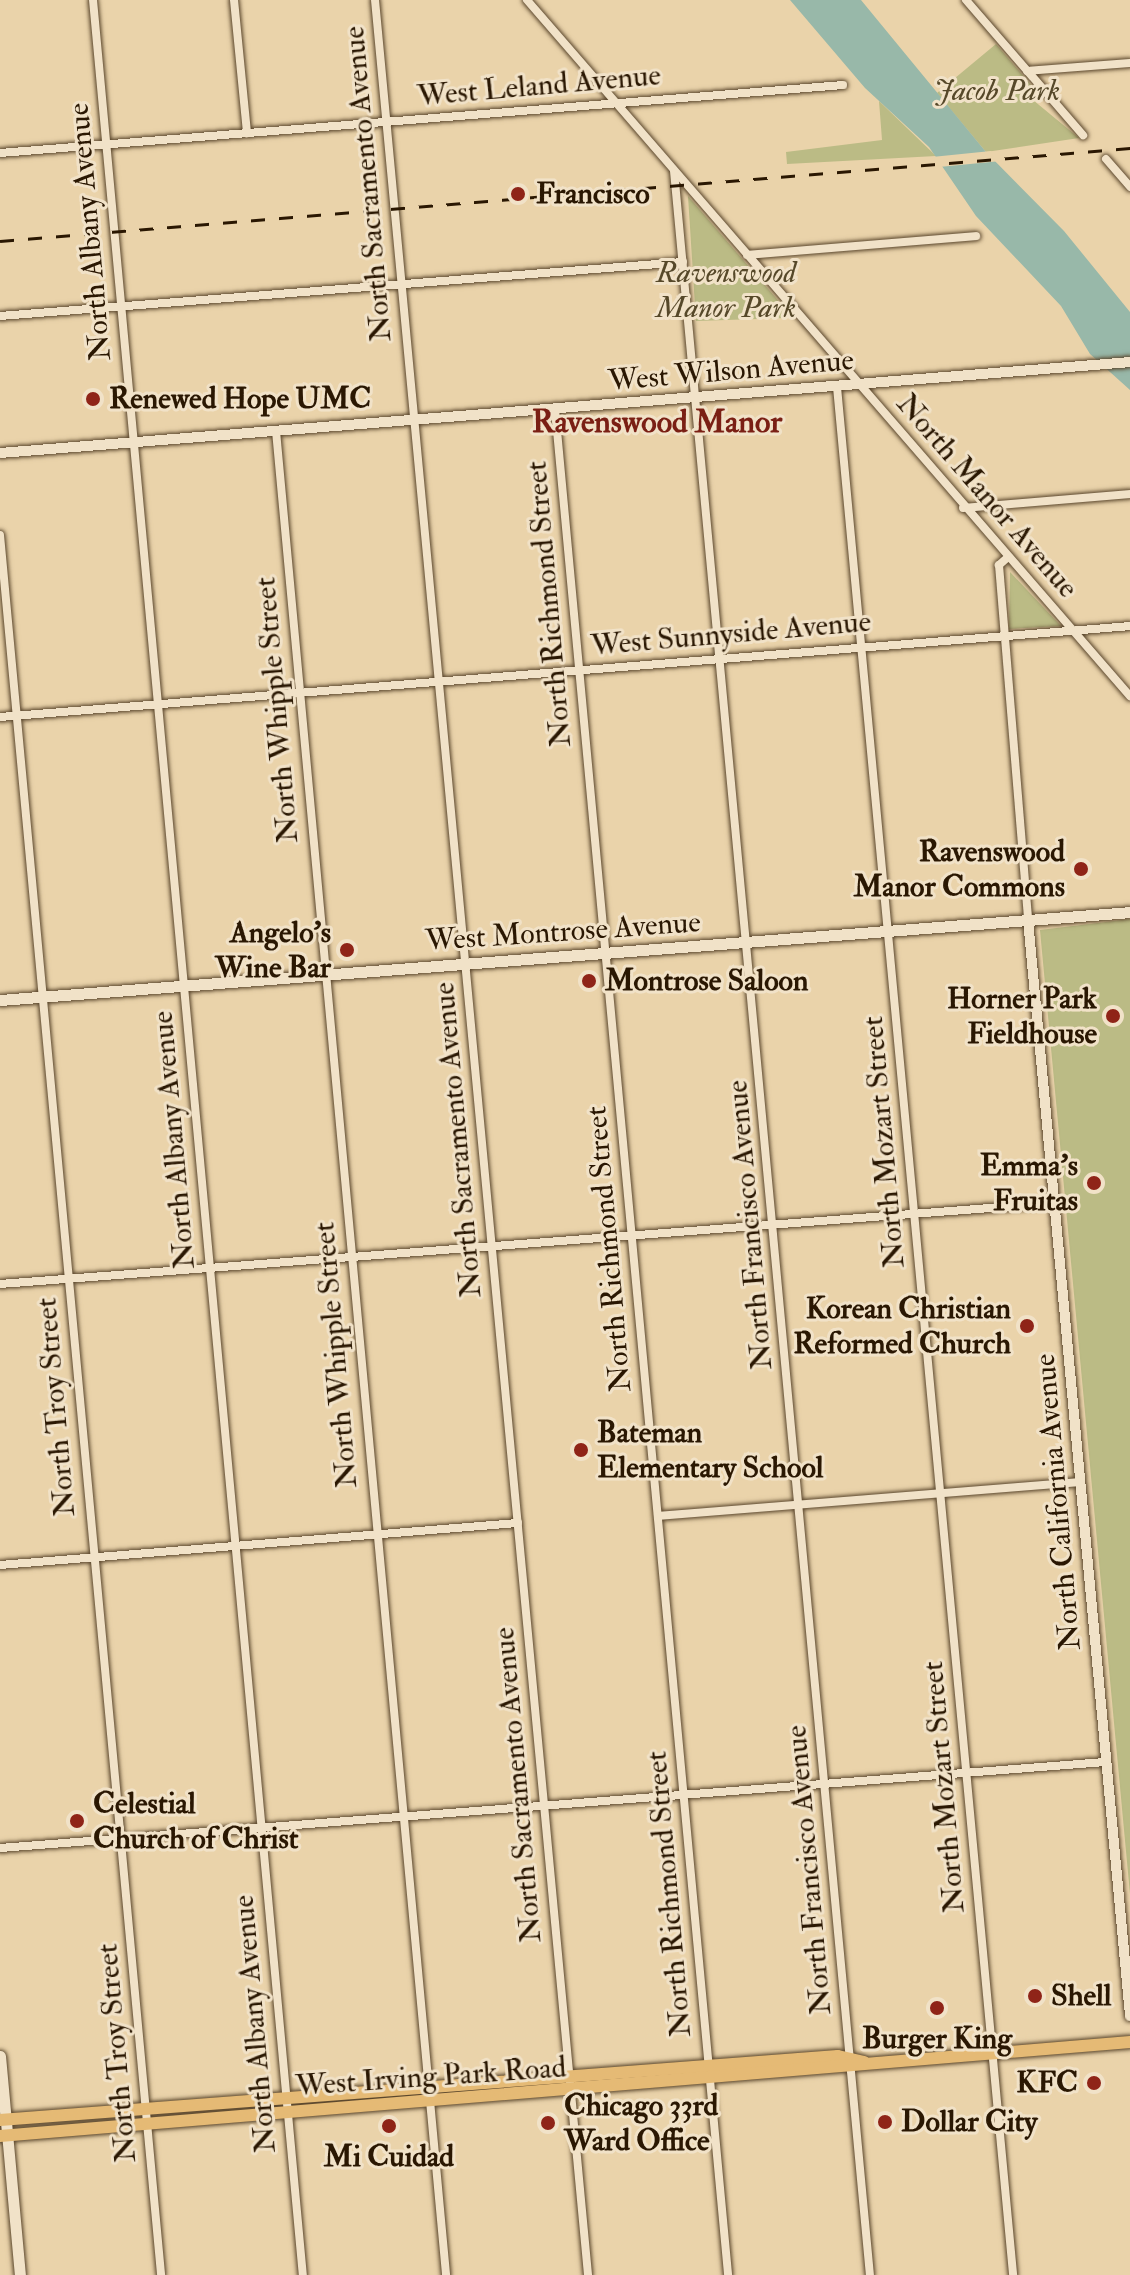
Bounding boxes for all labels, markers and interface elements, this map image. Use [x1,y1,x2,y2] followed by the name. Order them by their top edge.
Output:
[336,25,400,343] street label: North Sacramento Avenue
[416,57,662,115] street label: West Leland Avenue
[934,73,1060,109] park label: Jacob Park
[61,102,119,362] street label: North Albany Avenue
[536,176,650,212] place label: Francisco
[507,183,529,205] marker: Francisco
[656,255,796,326] park label: Ravenswood Manor Park
[607,342,855,400] street label: West Wilson Avenue
[109,381,371,417] place label: Renewed Hope UMC
[888,386,1086,606] street label: North Manor Avenue
[84,390,102,408] marker: Renewed Hope UMC
[532,403,782,441] district label: Ravenswood Manor
[519,459,579,749] street label: North Richmond Street
[247,575,307,845] street label: North Whipple Street
[589,604,873,664] street label: West Sunnyside Avenue
[853,834,1065,904] place label: Ravenswood Manor Commons
[1072,860,1090,878] marker: Ravenswood Manor Commons
[424,904,702,960] street label: West Montrose Avenue
[215,915,331,986] place label: Angelo’s Wine Bar
[338,941,356,959] marker: Angelo’s Wine Bar
[605,963,808,999] place label: Montrose Saloon
[580,972,598,990] marker: Montrose Saloon
[426,981,490,1299] street label: North Sacramento Avenue
[947,981,1097,1052] place label: Horner Park Fieldhouse
[1104,1007,1122,1025] marker: Horner Park Fieldhouse
[145,1010,203,1270] street label: North Albany Avenue
[855,1015,913,1269] street label: North Mozart Street
[719,1079,781,1371] street label: North Francisco Avenue
[579,1104,639,1394] street label: North Richmond Street
[980,1148,1078,1218] place label: Emma's Fruitas
[1085,1174,1103,1192] marker: Emma's Fruitas
[306,1220,366,1490] street label: North Whipple Street
[793,1291,1011,1362] place label: Korean Christian Reformed Church
[28,1296,84,1518] street label: North Troy Street
[1018,1317,1036,1335] marker: Korean Christian Reformed Church
[1027,1352,1089,1652] street label: North California Avenue
[597,1415,823,1486] place label: Bateman Elementary School
[572,1441,590,1459] marker: Bateman Elementary School
[486,1626,550,1944] street label: North Sacramento Avenue
[915,1660,973,1914] street label: North Mozart Street
[778,1724,840,2016] street label: North Francisco Avenue
[639,1749,699,2039] street label: North Richmond Street
[93,1786,299,1856] place label: Celestial Church of Christ
[68,1812,86,1830] marker: Celestial Church of Christ
[226,1894,284,2154] street label: North Albany Avenue
[89,1942,145,2164] street label: North Troy Street
[1051,1978,1111,2014] place label: Shell
[1026,1987,1044,2005] marker: Shell
[928,1999,946,2017] marker: Burger King
[862,2021,1012,2057] place label: Burger King
[294,2050,568,2104] street label: West Irving Park Road
[1016,2065,1078,2101] place label: KFC
[1085,2074,1103,2092] marker: KFC
[564,2088,718,2158] place label: Chicago 33rd Ward Office
[901,2104,1037,2140] place label: Dollar City
[876,2113,894,2131] marker: Dollar City
[539,2114,557,2132] marker: Chicago 33rd Ward Office
[380,2117,398,2135] marker: Mi Cuidad
[324,2139,454,2175] place label: Mi Cuidad

